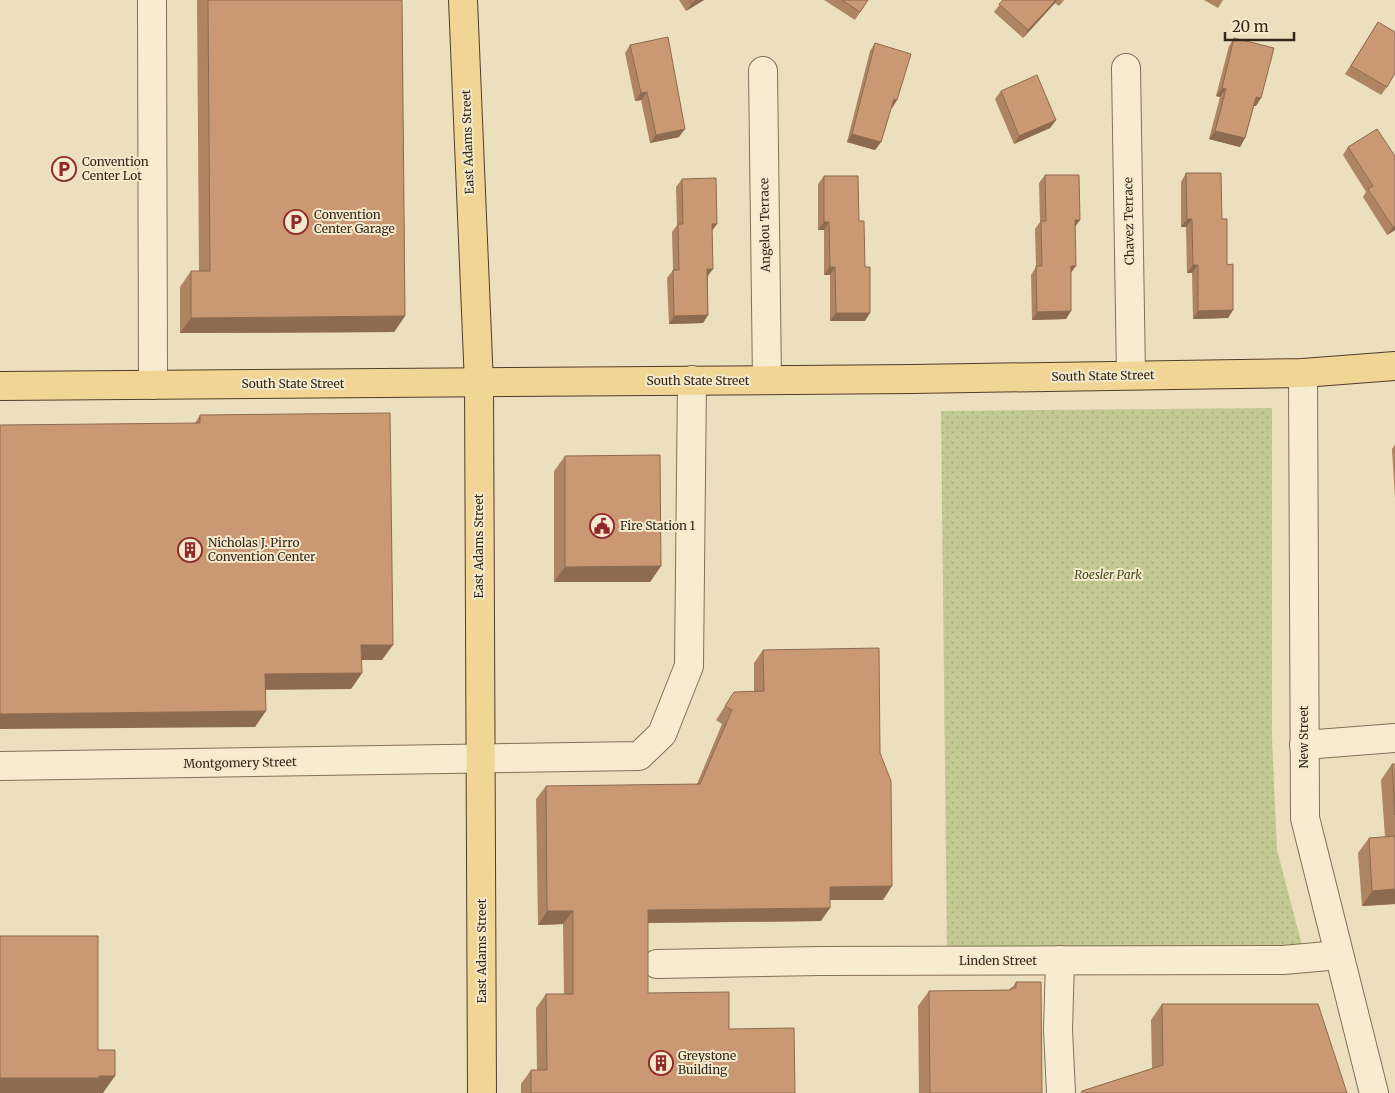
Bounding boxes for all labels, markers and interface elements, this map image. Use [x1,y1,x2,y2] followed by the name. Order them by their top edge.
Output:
[1225,10,1294,42] scale bar
[1232,17,1269,36] text: 20 m
[458,89,477,195] street label: East Adams Street
[82,154,149,183] place label: Convention Center Lot
[51,156,77,182] parking icon: Convention Center Lot
[1120,177,1137,265] street label: Chavez Terrace
[756,178,773,273] street label: Angelou Terrace
[314,207,395,236] place label: Convention Center Garage
[283,209,309,235] parking icon: Convention Center Garage
[1051,367,1155,384] street label: South State Street
[646,373,750,388] street label: South State Street
[241,376,345,391] street label: South State Street
[471,493,486,599] street label: East Adams Street
[589,513,615,539] public building icon: Fire Station 1
[620,518,696,533] place label: Fire Station 1
[208,535,316,564] place label: Nicholas J. Pirro Convention Center
[177,537,203,563] building icon: Nicholas J. Pirro Convention Center
[1074,567,1142,582] park label: Roesler Park
[1296,705,1311,768] street label: New Street
[183,754,297,771] street label: Montgomery Street
[474,898,489,1004] street label: East Adams Street
[959,953,1037,968] street label: Linden Street
[678,1048,736,1077] place label: Greystone Building
[648,1050,674,1076] building icon: Greystone Building

